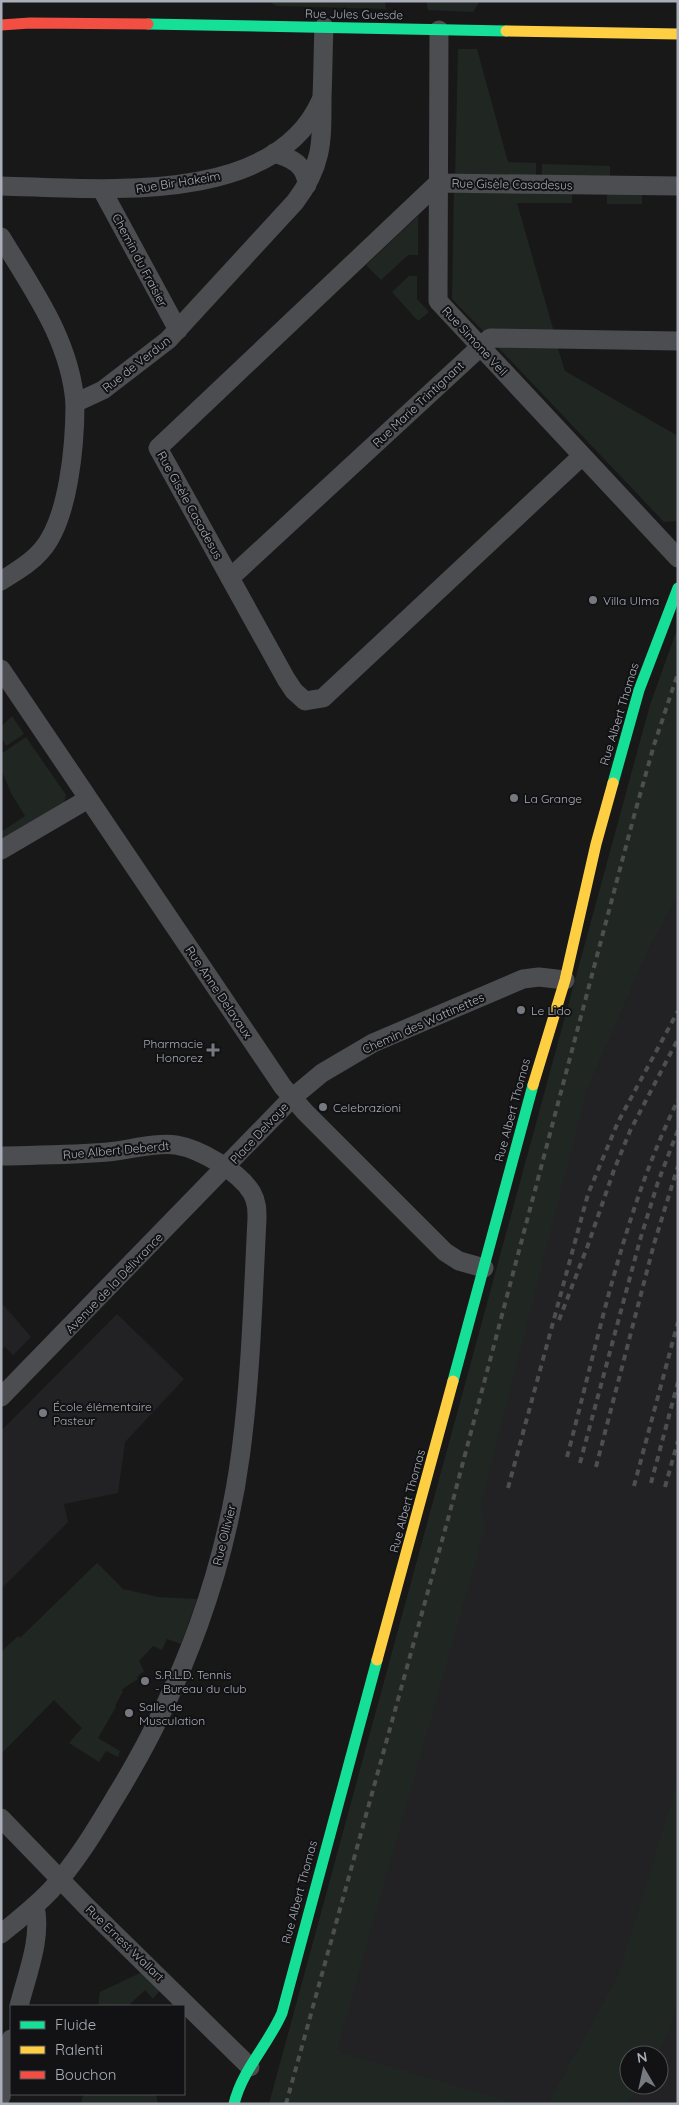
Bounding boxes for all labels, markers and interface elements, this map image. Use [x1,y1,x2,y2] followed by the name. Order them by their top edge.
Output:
[305,6,404,22] street label: Rue Jules Guesde
[135,168,221,196] street label: Rue Bir Hakeim
[451,175,573,193] street label: Rue Gisèle Casadesus
[109,211,171,309] street label: Chemin du Fraisier
[439,303,511,379] street label: Rue Simone Veil
[99,333,173,395] street label: Rue de Verdun
[369,358,467,450] street label: Rue Marie Trintignant
[154,448,226,562] street label: Rue Gisèle Casadesus
[603,593,659,608] place label: Villa Ulma
[587,594,599,606] marker: Villa Ulma
[596,661,642,767] street label: Rue Albert Thomas
[524,791,582,806] place label: La Grange
[508,792,520,804] marker: La Grange
[183,943,256,1041] street label: Rue Anne Delavaux
[360,989,487,1057] street label: Chemin des Wattinettes
[531,1003,571,1018] place label: Le Lido
[515,1004,527,1016] marker: Le Lido
[143,1036,203,1065] place label: Pharmacie Honorez
[207,1044,219,1056] marker: Pharmacie Honorez
[491,1056,533,1163] street label: Rue Albert Thomas
[227,1099,291,1167] street label: Place Delvoye
[333,1100,401,1115] place label: Celebrazioni
[317,1101,329,1113] marker: Celebrazioni
[62,1138,170,1162] street label: Rue Albert Deberdt
[62,1230,166,1336] street label: Avenue de la Délivrance
[53,1399,152,1428] place label: École élémentaire Pasteur
[37,1407,49,1419] marker: École élémentaire Pasteur
[386,1447,428,1554] street label: Rue Albert Thomas
[209,1503,239,1567] street label: Rue Ollivier
[155,1667,247,1696] place label: S.R.L.D. Tennis - Bureau du club
[139,1675,151,1687] marker: S.R.L.D. Tennis - Bureau du club
[139,1699,205,1728] place label: Salle de Musculation
[123,1707,135,1719] marker: Salle de Musculation
[278,1838,320,1945] street label: Rue Albert Thomas
[83,1902,167,1984] street label: Rue Ernest Wallart
[10,2005,185,2095] legend
[55,2015,96,2034] text: Fluide
[55,2040,103,2059] text: Ralenti
[619,2045,669,2095] north arrow
[635,2047,648,2067] text: N
[55,2065,116,2084] text: Bouchon

